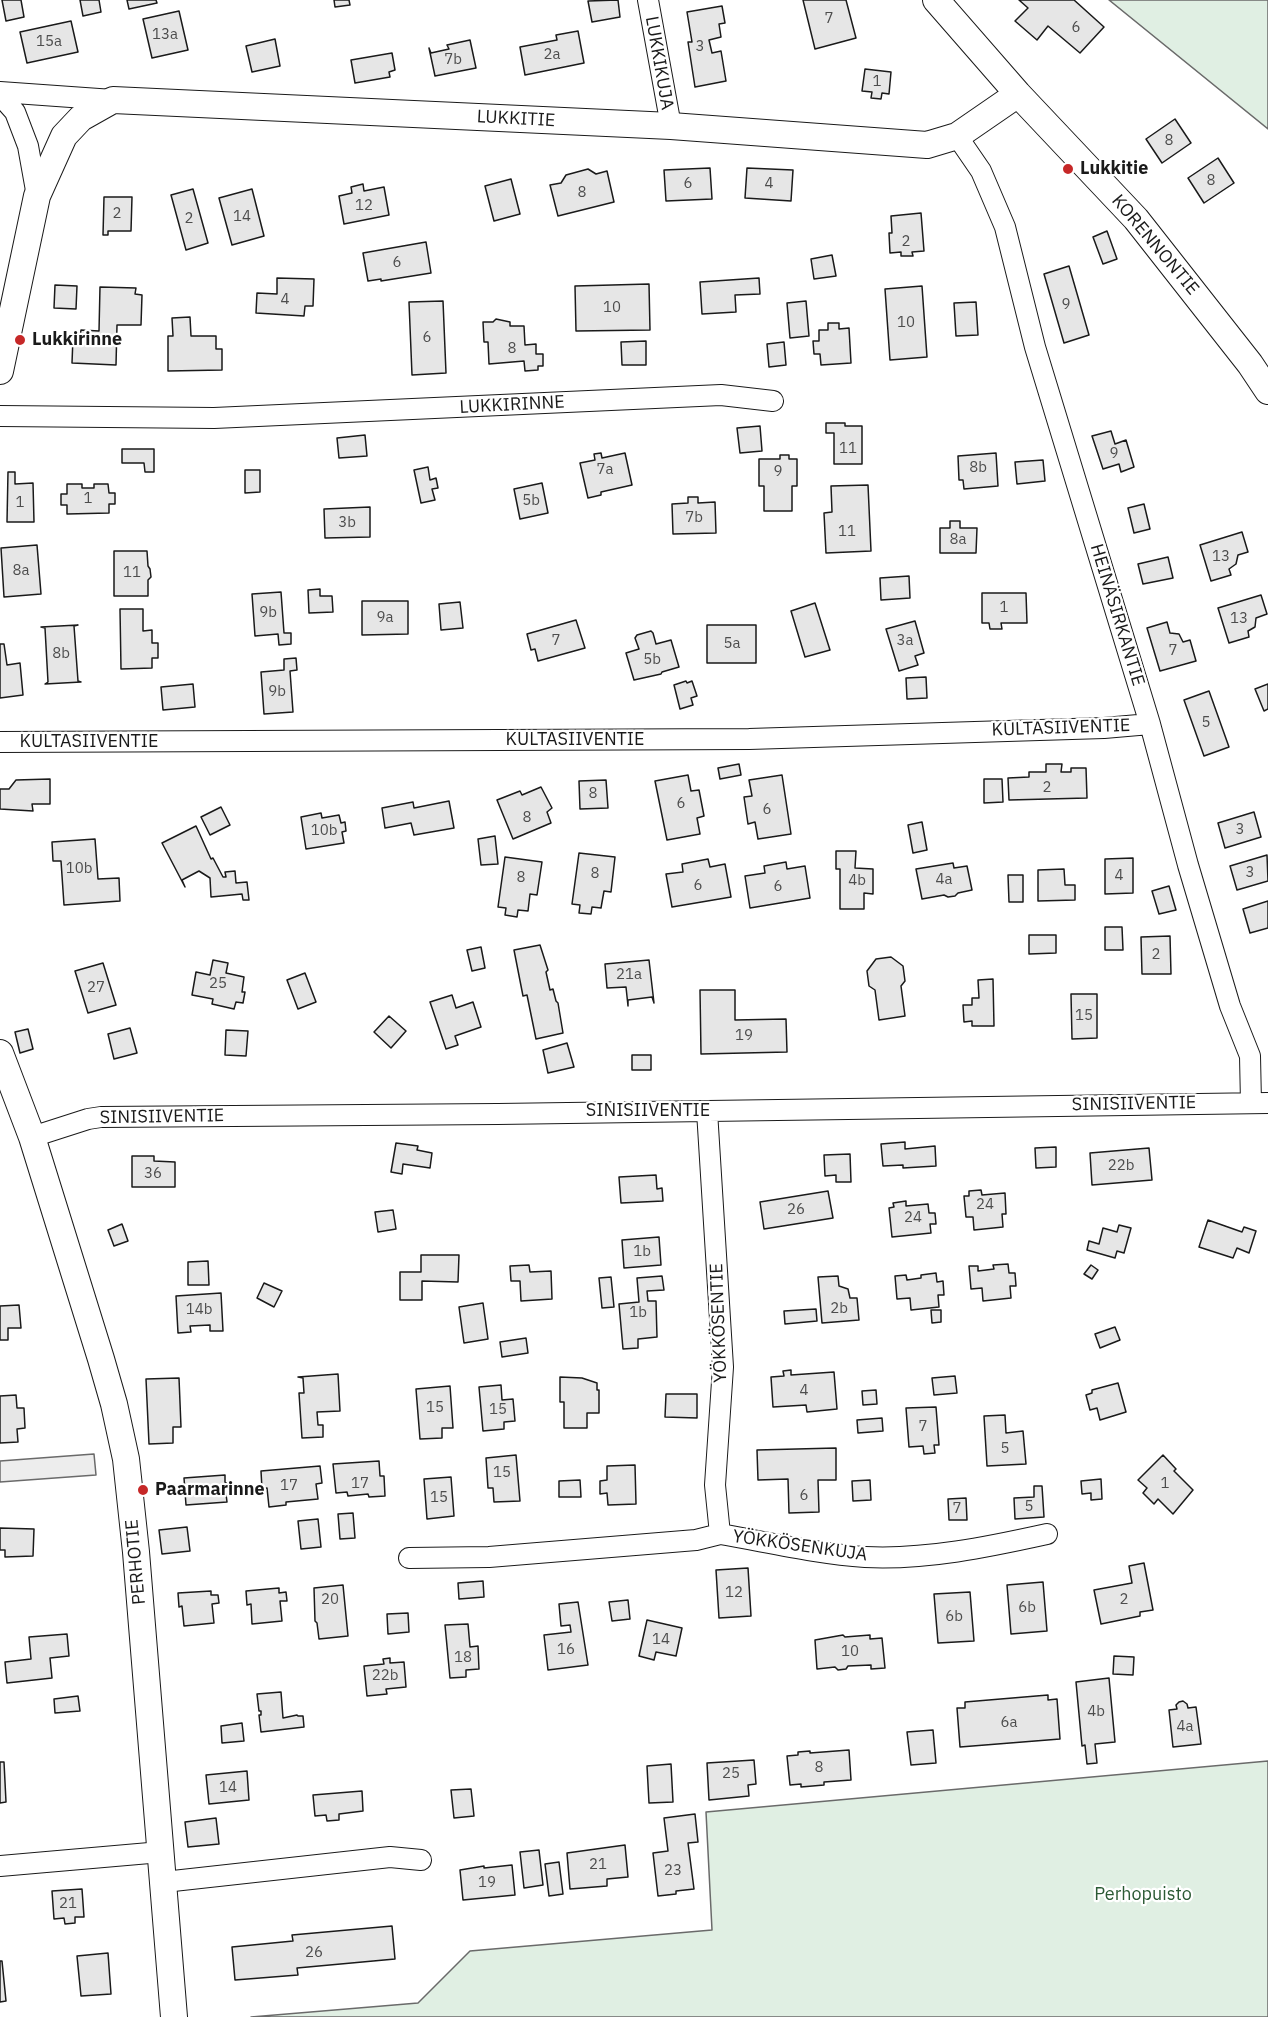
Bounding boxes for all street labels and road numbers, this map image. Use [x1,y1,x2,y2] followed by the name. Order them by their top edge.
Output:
[640,14,678,112] street label: LUKKIKUJA
[476,106,556,132] street label: LUKKITIE
[1107,190,1203,300] street label: KORENNONTIE
[459,391,565,419] street label: LUKKIRINNE
[1085,541,1149,689] street label: HEINÄSIRKANTIE
[991,715,1131,741] street label: KULTASIIVENTIE
[506,729,644,751] street label: KULTASIIVENTIE
[20,731,158,753] street label: KULTASIIVENTIE
[1072,1092,1196,1116] street label: SINISIIVENTIE
[586,1100,710,1122] street label: SINISIIVENTIE
[100,1105,224,1129] street label: SINISIIVENTIE
[706,1263,732,1383] street label: YÖKKÖSENTIE
[121,1518,151,1606] street label: PERHOTIE
[731,1526,869,1566] street label: YÖKKÖSENKUJA

